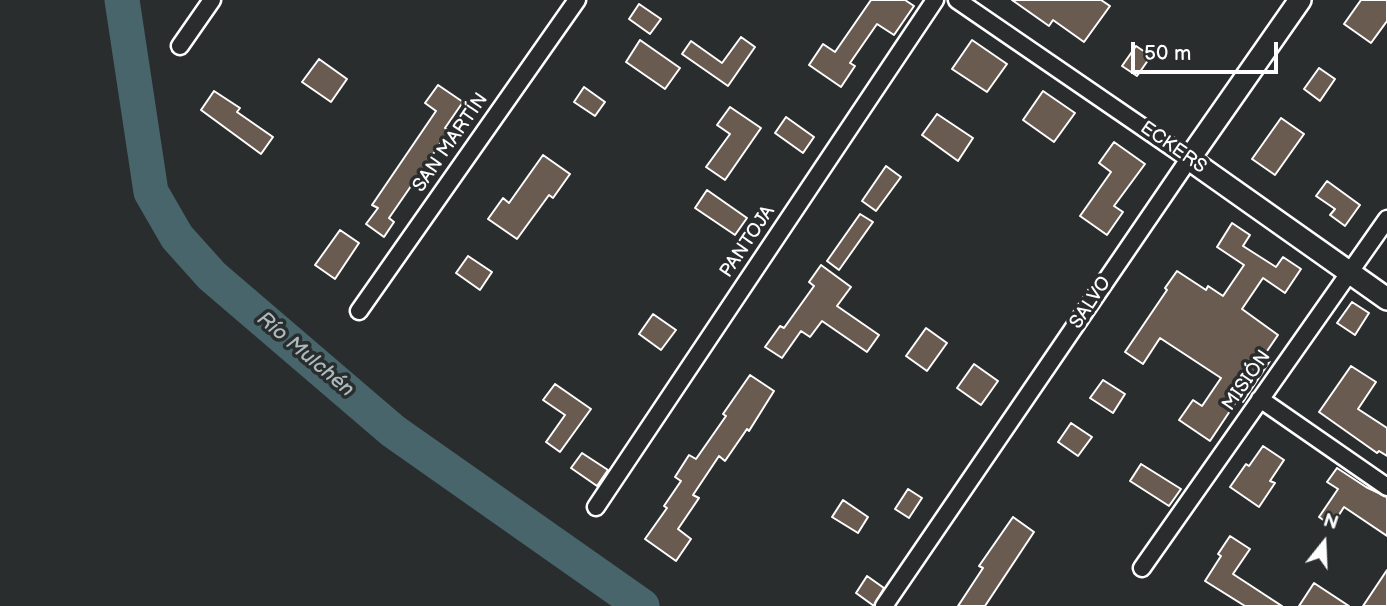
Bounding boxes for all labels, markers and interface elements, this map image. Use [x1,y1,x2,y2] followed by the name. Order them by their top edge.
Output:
[1135,28,1282,72] scale bar
[1144,41,1191,66] text: 50 m
[409,89,493,197] street label: SAN MARTÍN
[1136,117,1210,179] street label: ECKERS
[716,202,780,282] street label: PANTOJA
[1065,273,1117,333] street label: SALVO
[251,307,359,403] water label: Río Mulchén
[1218,346,1276,416] street label: MISIÓN
[1289,508,1359,578] north arrow
[1320,509,1341,536] text: N

